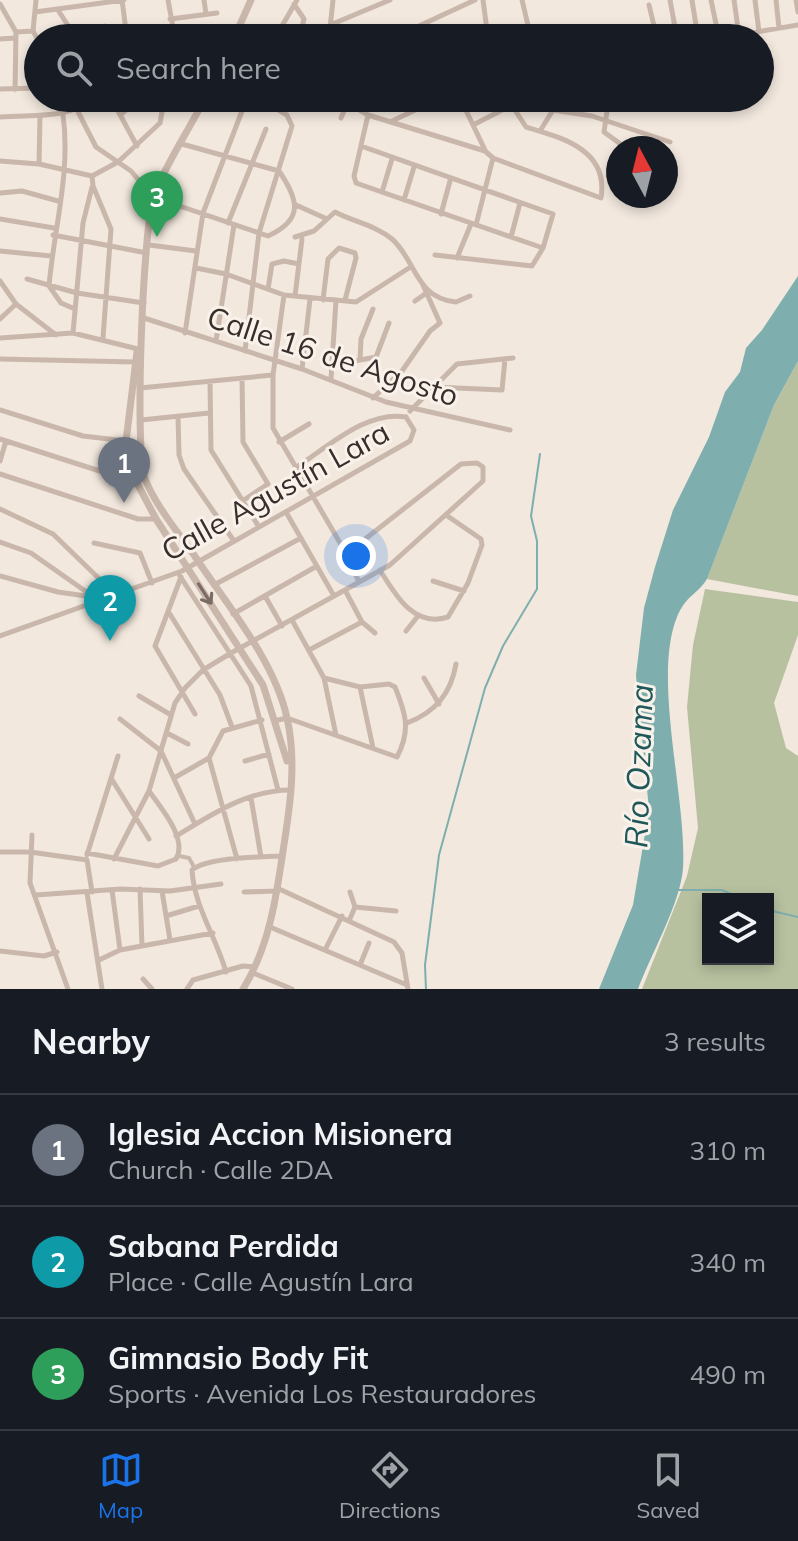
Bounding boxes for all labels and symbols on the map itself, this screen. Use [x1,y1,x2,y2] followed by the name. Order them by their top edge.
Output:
[606,136,678,208] north arrow
[131,171,183,237] pin: 3
[203,297,463,415] street label: Calle 16 de Agosto
[154,413,396,569] street label: Calle Agustín Lara
[98,437,150,503] pin: 1
[336,536,376,576] your location
[84,575,136,641] pin: 2
[196,583,213,605] one-way arrow
[615,683,661,849] water label: Río Ozama

